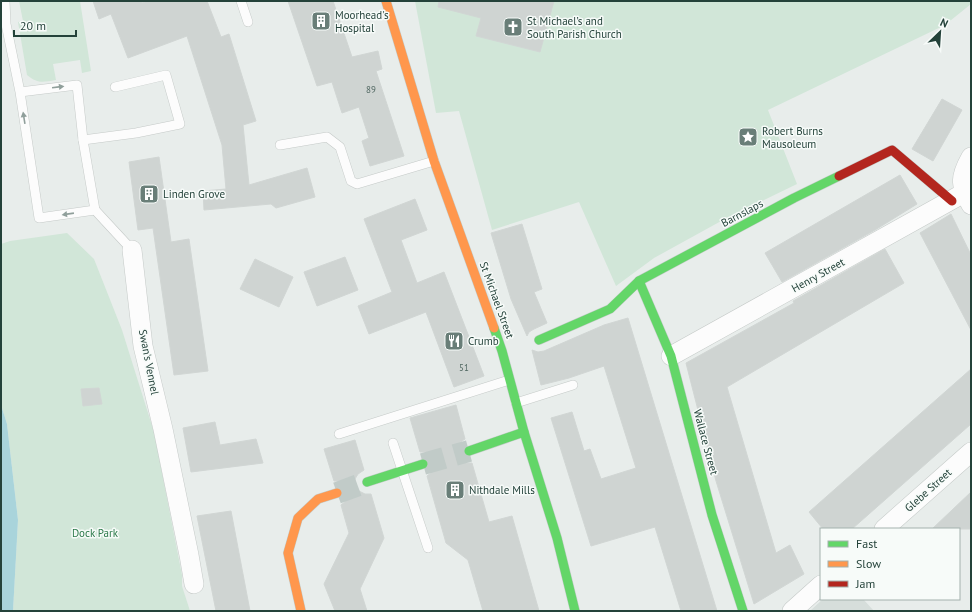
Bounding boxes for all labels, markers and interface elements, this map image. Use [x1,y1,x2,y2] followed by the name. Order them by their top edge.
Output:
[335,8,389,35] place label: Moorhead's Hospital
[310,10,332,32] building icon: Moorhead's Hospital
[14,12,76,38] scale bar
[920,12,960,52] north arrow
[527,14,622,41] place label: St Michael’s and South Parish Church
[938,15,950,31] text: N
[502,16,524,38] church icon: St Michael’s and South Parish Church
[20,18,46,33] text: 20 m
[52,84,64,90] one-way arrow
[366,84,376,95] house number: 89
[21,112,27,124] one-way arrow
[762,124,823,151] place label: Robert Burns Mausoleum
[737,126,759,148] place icon: Robert Burns Mausoleum
[138,183,160,205] building icon: Linden Grove
[163,187,226,201] place label: Linden Grove
[719,196,766,230] street label: Barnslaps
[62,211,74,217] one-way arrow
[789,255,847,295] street label: Henry Street
[477,260,517,340] street label: St Michael Street
[136,328,162,397] street label: Swan's Vennel
[443,330,465,352] restaurant icon: Crumb
[468,334,499,348] place label: Crumb
[459,362,469,373] house number: 51
[691,408,722,477] street label: Wallace Street
[902,465,954,515] street label: Glebe Street
[444,479,466,501] building icon: Nithdale Mills
[469,483,535,497] place label: Nithdale Mills
[72,526,119,540] park label: Dock Park
[820,528,960,600] legend
[856,536,877,551] text: Fast
[856,556,881,571] text: Slow
[855,576,875,591] text: Jam

